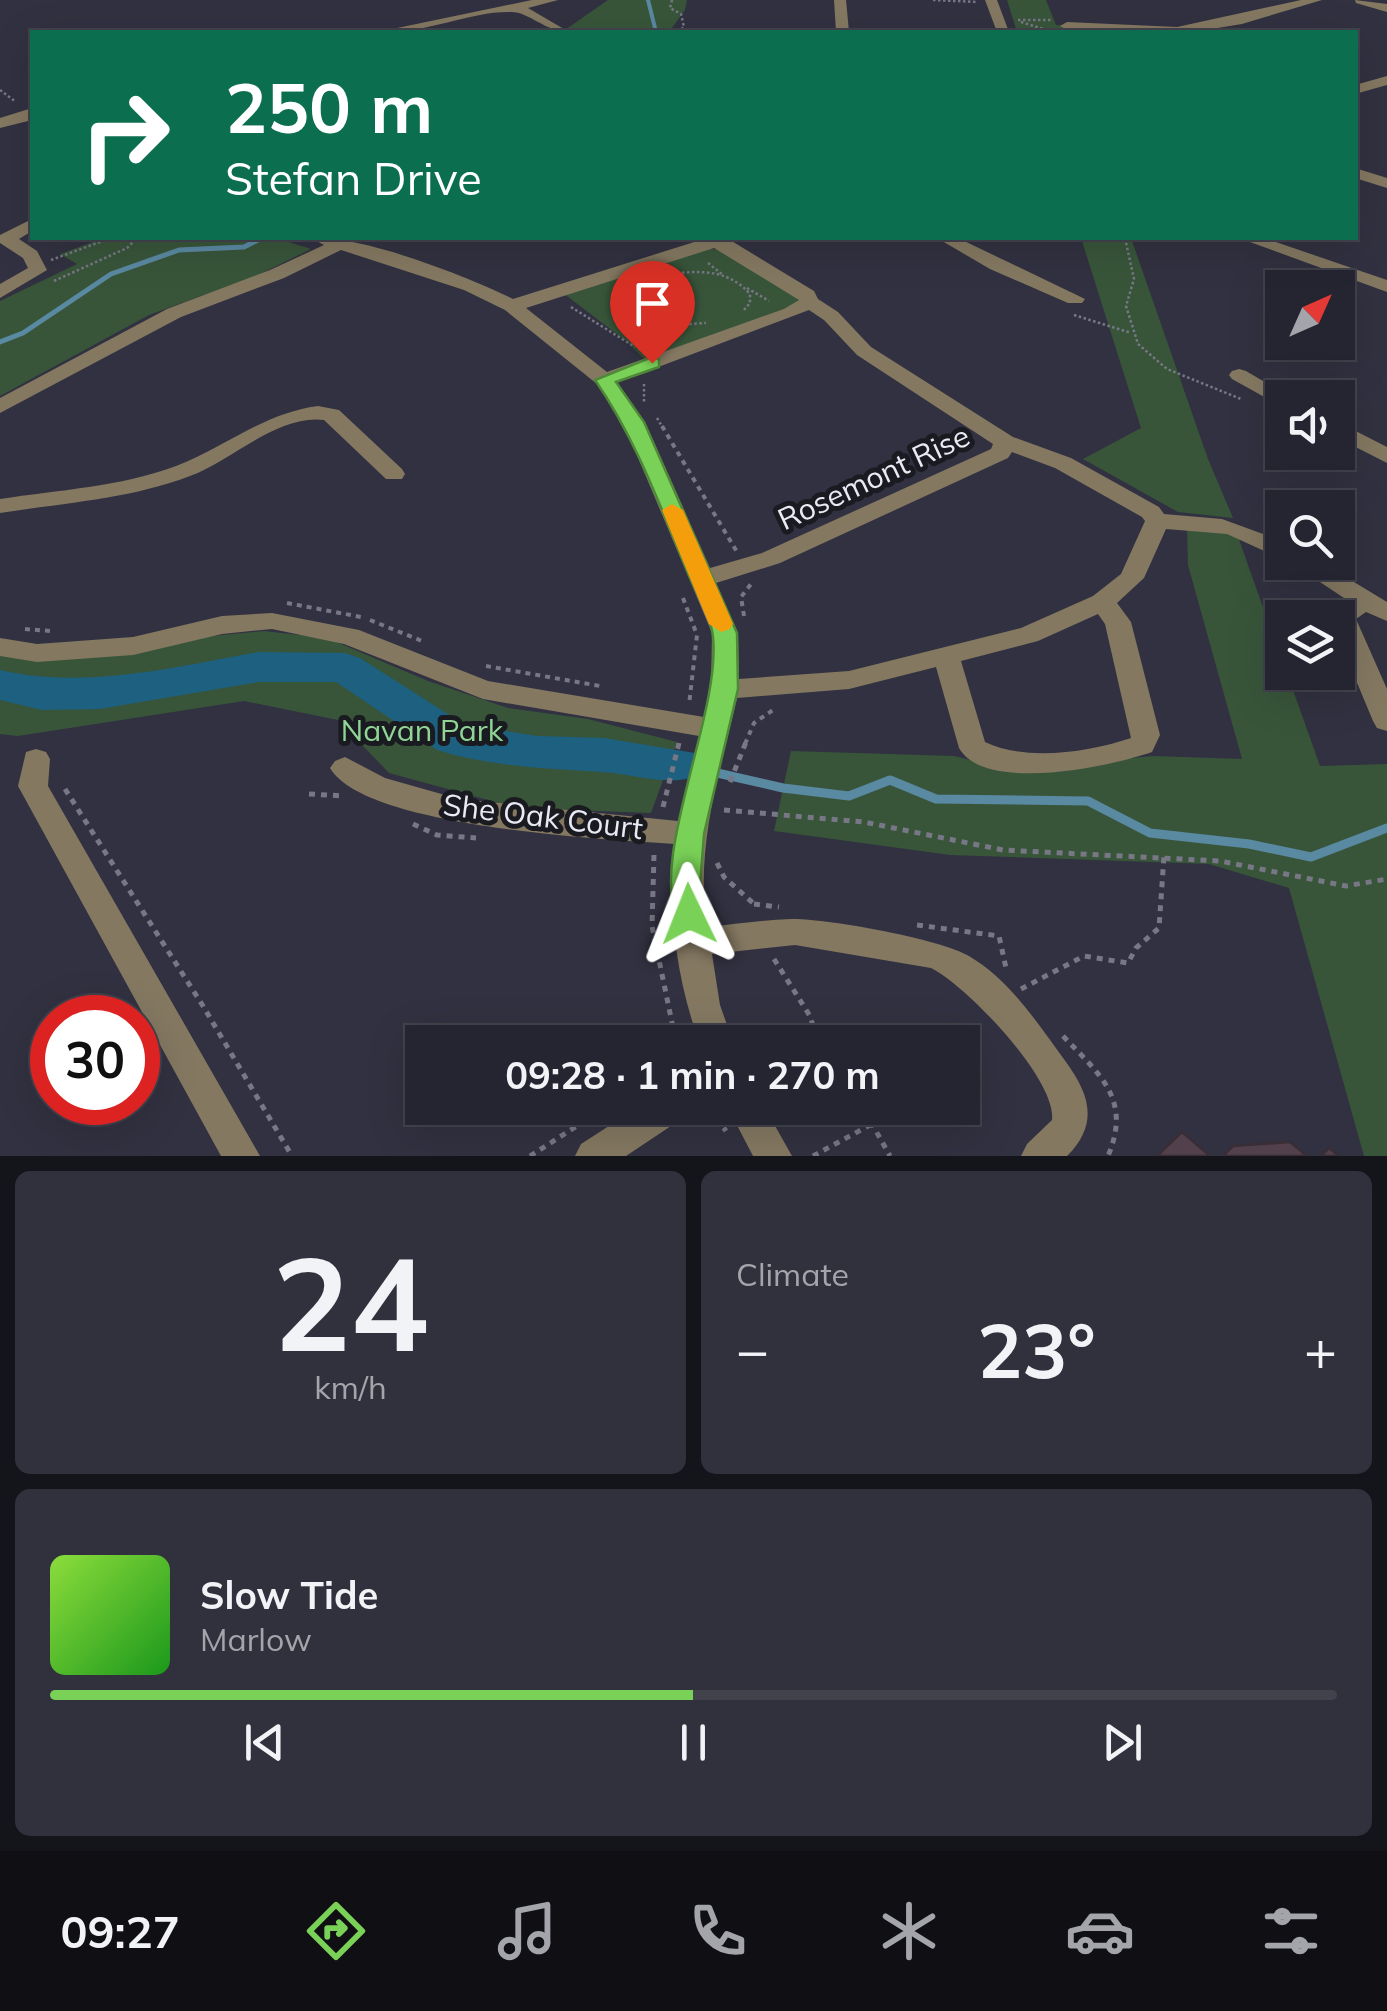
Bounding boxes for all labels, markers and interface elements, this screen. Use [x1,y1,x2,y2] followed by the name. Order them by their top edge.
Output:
[225,63,433,151] text: 250 m
[60,70,190,200] icon: right
[225,150,482,206] text: Stefan Drive
[610,261,695,364] pin
[1265,270,1355,360] north arrow
[1265,270,1355,690] map controls
[625,276,680,331] icon: arrive
[1265,380,1355,470] button: sound
[772,416,976,538] street label: Rosemont Rise
[1265,490,1355,580] button: search
[1265,600,1355,690] button: layers
[341,711,504,749] park label: Navan Park
[441,785,645,847] street label: She Oak Court
[637,862,741,966] position arrow
[30,995,160,1125] speed limit sign: 30
[505,1051,880,1099] text: 09:28 · 1 min · 270 m
[272,1220,429,1384] text: 24
[736,1254,849,1294] text: Climate
[977,1303,1096,1397] text: 23°
[736,1315,769,1384] text: −
[1304,1315,1337,1384] text: +
[314,1367,387,1407] text: km/h
[200,1571,378,1619] text: Slow Tide
[200,1619,312,1659] text: Marlow
[237,1715,292,1770] icon: previous
[666,1715,721,1770] icon: pause
[1095,1715,1150,1770] icon: next
[301,1896,371,1966] icon: directions
[492,1896,562,1966] icon: music
[683,1896,753,1966] icon: phone
[874,1896,944,1966] icon: climate
[1065,1896,1135,1966] icon: car
[1256,1896,1326,1966] icon: filters
[61,1903,180,1959] text: 09:27

